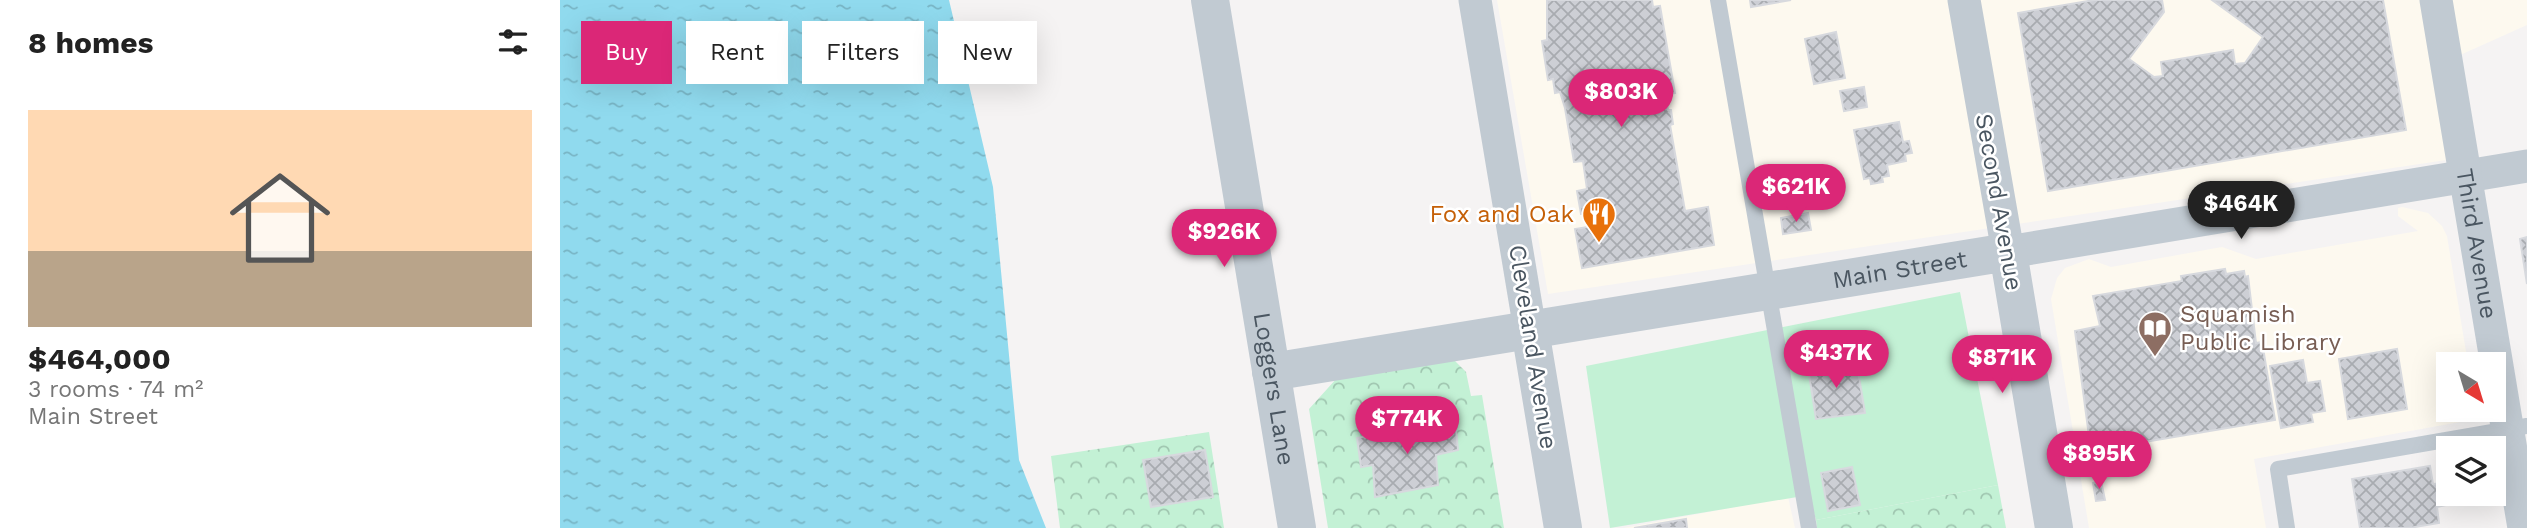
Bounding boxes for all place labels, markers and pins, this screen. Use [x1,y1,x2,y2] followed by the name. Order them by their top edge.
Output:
[1572,69,1670,129] pin: $803K
[1747,164,1845,224] pin: $621K
[2192,182,2290,241] pin: $464K
[1580,195,1618,244] restaurant icon: Fox and Oak
[1429,200,1574,228] place label: Fox and Oak
[1175,210,1273,269] pin: $926K
[2180,300,2341,356] place label: Squamish Public Library
[2136,309,2174,358] library icon: Squamish Public Library
[1787,330,1885,390] pin: $437K
[1953,336,2051,395] pin: $871K
[1358,396,1456,456] pin: $774K
[2050,432,2148,491] pin: $895K

